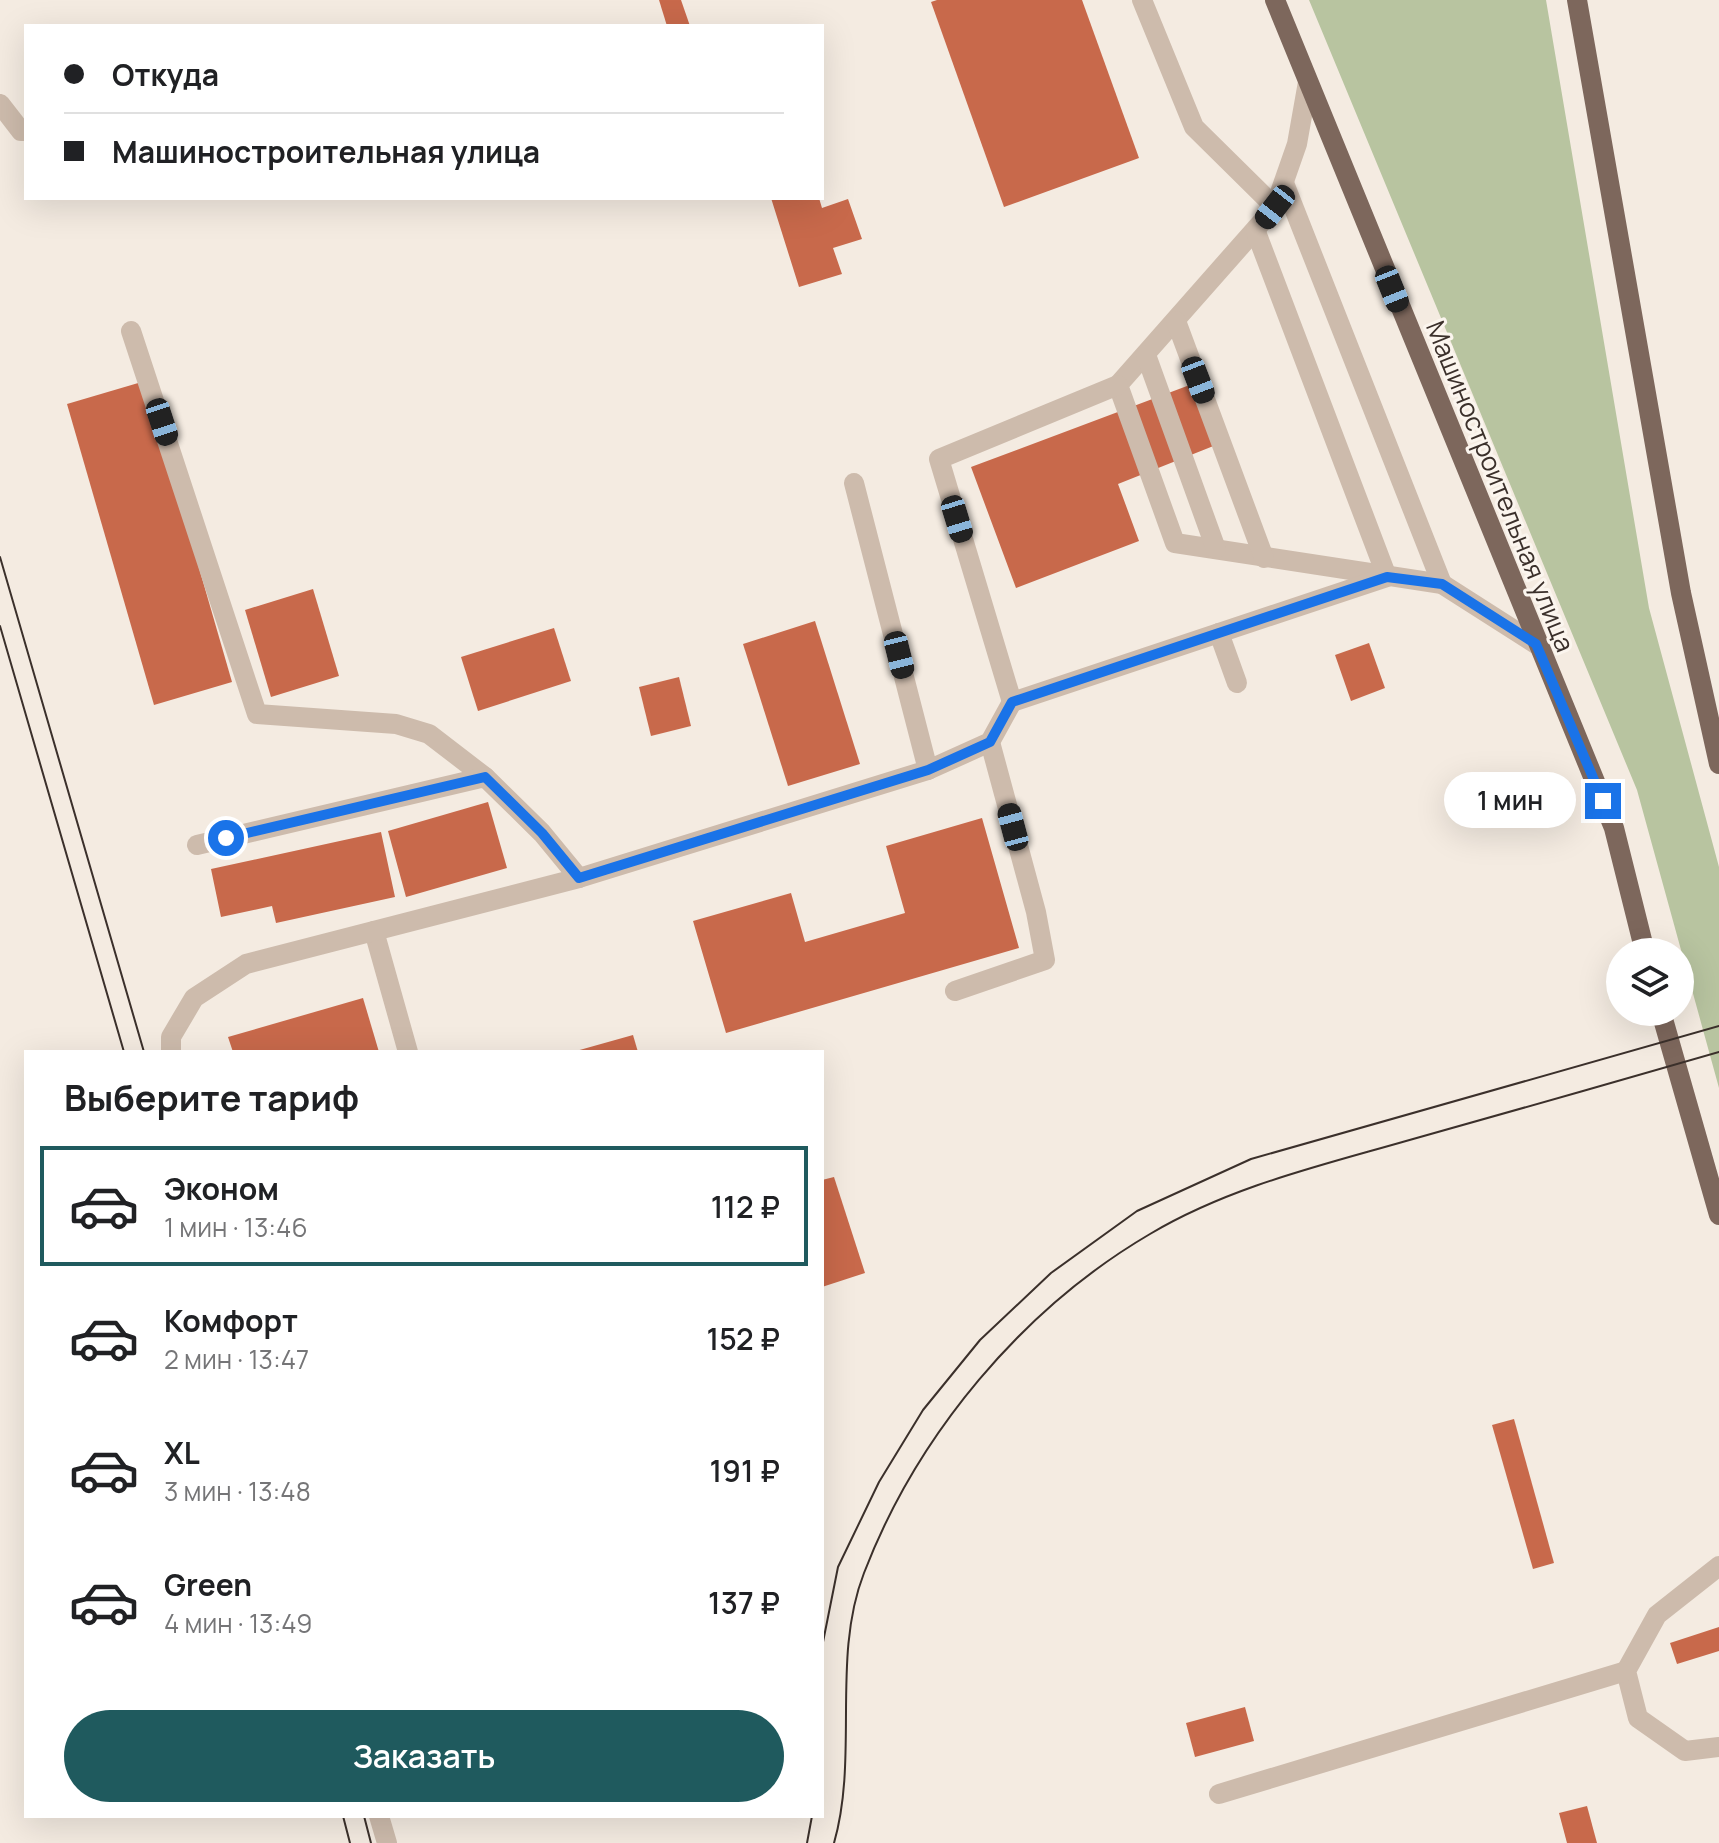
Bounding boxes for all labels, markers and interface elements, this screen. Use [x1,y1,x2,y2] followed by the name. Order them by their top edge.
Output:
[112,54,219,95] text: Откуда
[112,131,540,172] text: Машиностроительная улица
[1251,181,1299,233] car
[1372,262,1412,316] car
[1418,315,1584,657] street label: Машиностроительная улица
[1178,353,1218,407] car
[143,395,181,449] car
[939,493,975,545] car
[882,629,916,681] car
[1443,773,1575,829] callout: 1 мин
[1477,782,1543,818] text: 1 мин
[1585,783,1621,819] route end
[995,801,1031,853] car
[208,820,244,856] route start
[1606,938,1694,1026] map controls
[1606,938,1694,1026] button: layers
[64,1073,359,1122] text: Выберите тариф
[164,1168,279,1209] text: Эконом
[68,1170,140,1242] icon: car
[711,1186,780,1227] text: 112 ₽
[164,1209,308,1245] text: 1 мин · 13:46
[164,1300,298,1341] text: Комфорт
[68,1302,140,1374] icon: car
[707,1318,780,1359] text: 152 ₽
[164,1341,309,1377] text: 2 мин · 13:47
[164,1432,200,1473] text: XL
[68,1434,140,1506] icon: car
[710,1450,780,1491] text: 191 ₽
[164,1473,311,1509] text: 3 мин · 13:48
[164,1564,252,1605] text: Green
[68,1566,140,1638] icon: car
[708,1582,780,1623] text: 137 ₽
[164,1605,312,1641] text: 4 мин · 13:49
[64,1710,784,1802] button: Заказать

